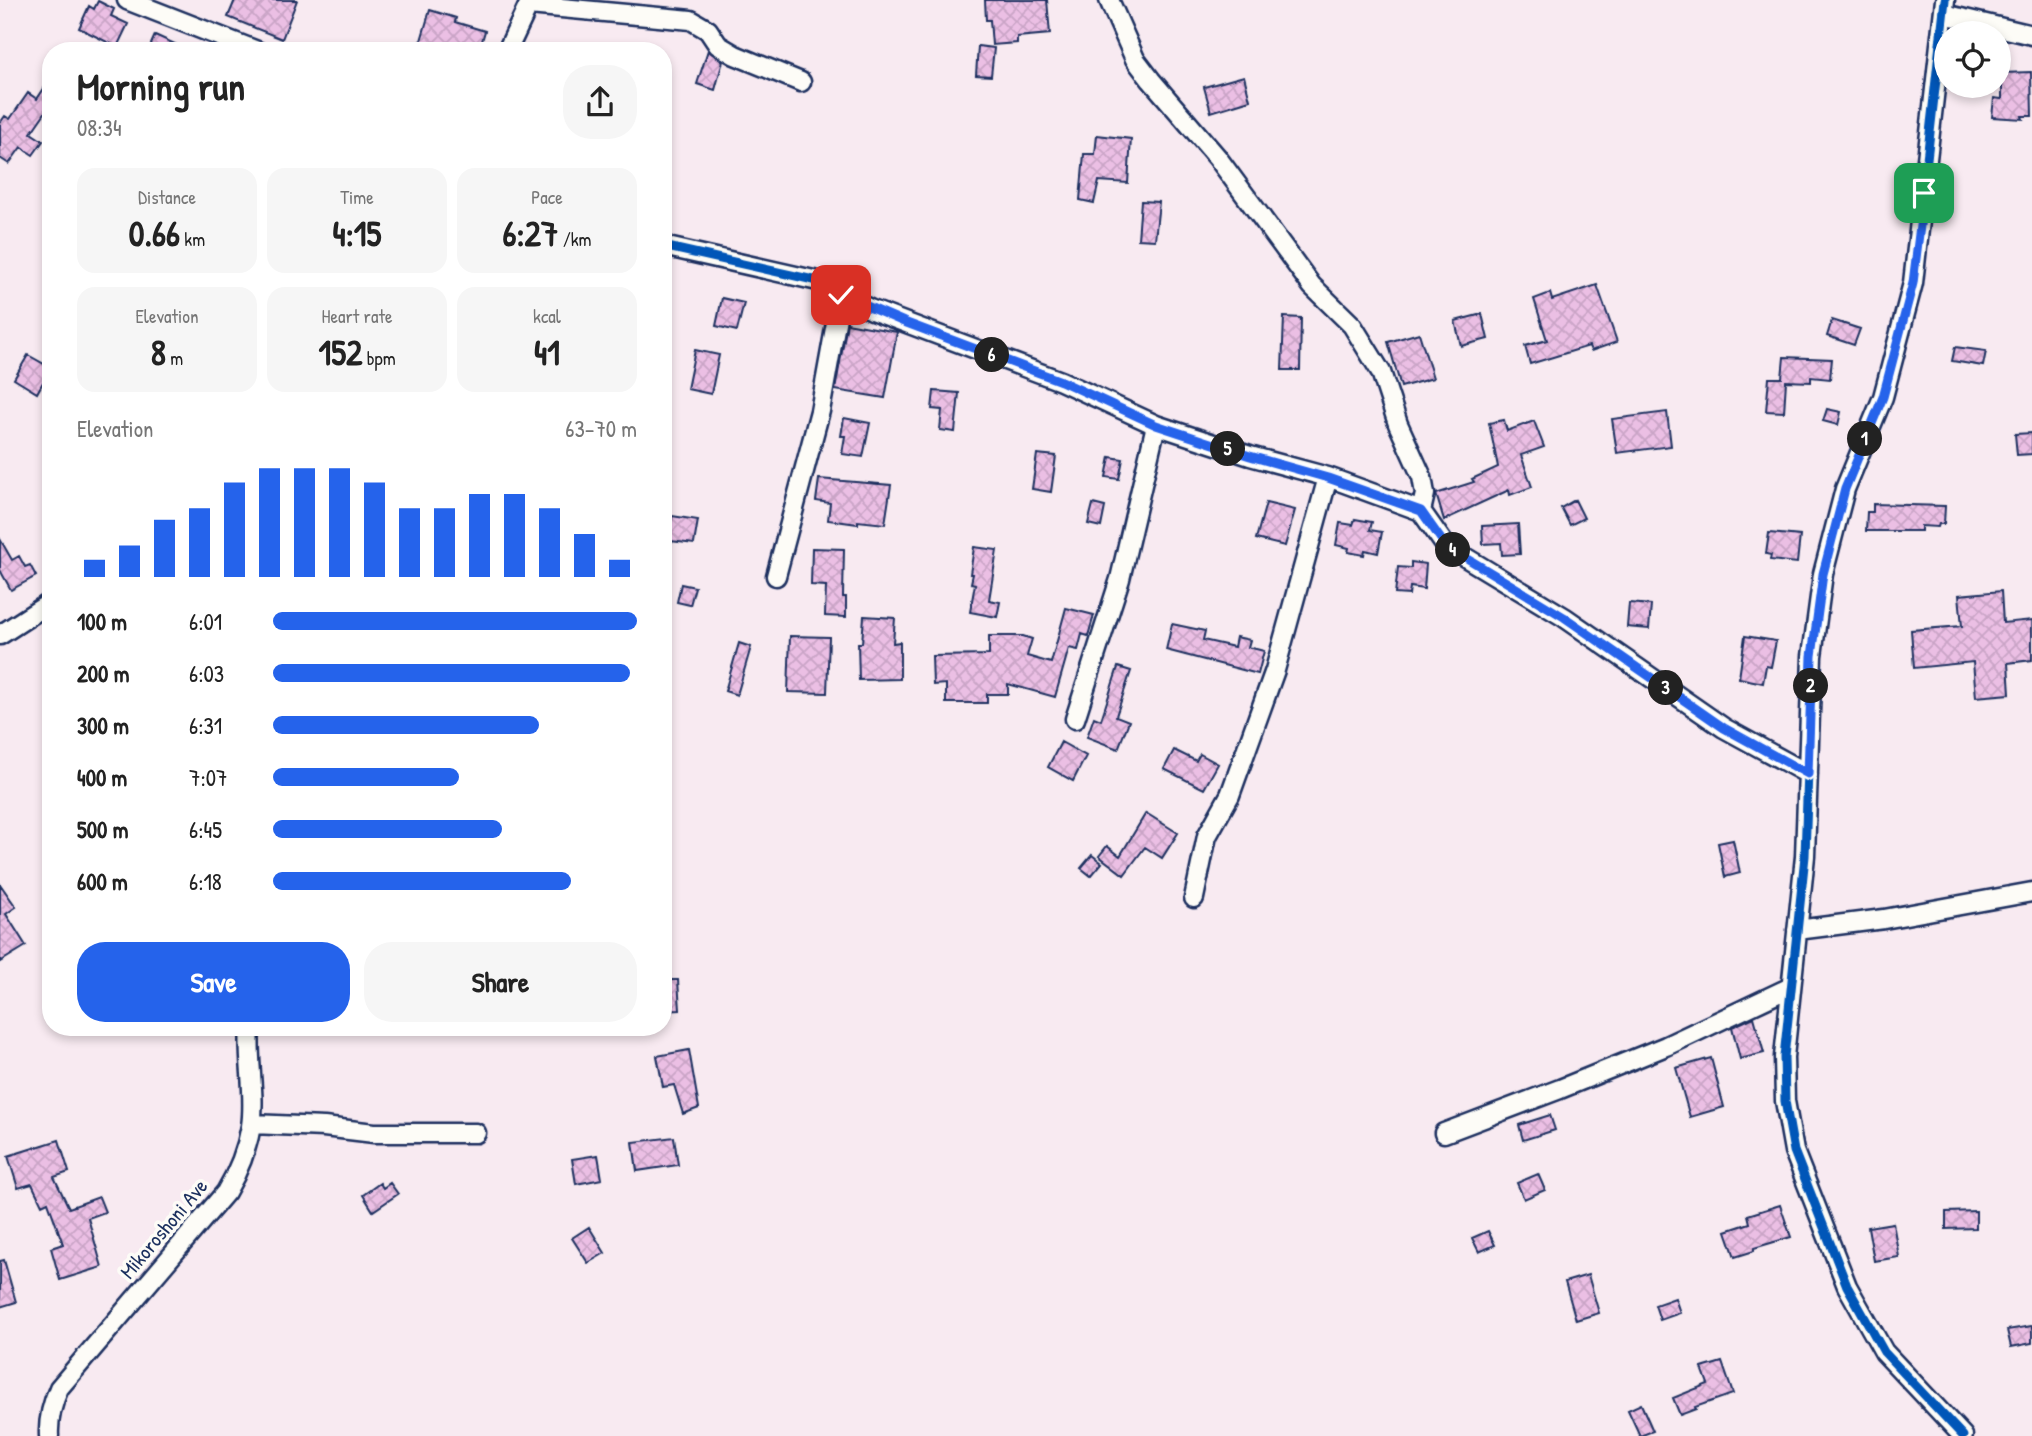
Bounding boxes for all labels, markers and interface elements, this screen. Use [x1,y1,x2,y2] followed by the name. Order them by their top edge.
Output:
[1934,21,2011,98] map controls
[1934,21,2011,98] button: locate
[77,60,245,112] text: Morning run
[563,65,637,139] button: share
[77,112,122,143] text: 08:34
[1894,163,1954,223] pin
[1905,174,1943,212] icon: arrive
[138,184,196,210] text: Distance
[340,184,374,210] text: Time
[531,184,563,210] text: Pace
[129,210,180,257] text: 0.66
[333,210,381,257] text: 4:15
[502,210,558,257] text: 6:27
[180,226,205,252] text: km
[558,226,592,252] text: /km
[811,265,871,325] pin
[822,276,860,314] icon: check
[135,303,199,329] text: Elevation
[322,303,392,329] text: Heart rate
[533,303,561,329] text: kcal
[151,329,166,376] text: 8
[318,329,362,376] text: 152
[534,329,560,376] text: 41
[974,338,1010,372] pin: 6
[988,341,995,367] text: 6
[166,345,183,371] text: m
[362,345,396,371] text: bpm
[77,413,153,444] text: Elevation
[565,413,637,444] text: 63–70 m
[1848,422,1882,457] pin: 1
[1861,425,1868,451] text: 1
[1210,432,1246,466] pin: 5
[1223,435,1232,461] text: 5
[1436,532,1470,568] pin: 4
[1449,536,1456,562] text: 4
[77,606,127,637] text: 100 m
[189,606,222,637] text: 6:01
[77,658,129,689] text: 200 m
[189,658,224,689] text: 6:03
[1794,668,1828,704] pin: 2
[1648,670,1684,706] pin: 3
[1806,672,1815,698] text: 2
[1661,674,1670,700] text: 3
[77,710,129,741] text: 300 m
[189,710,222,741] text: 6:31
[77,762,127,793] text: 400 m
[189,762,227,793] text: 7:07
[77,814,128,845] text: 500 m
[189,814,222,845] text: 6:45
[77,866,128,897] text: 600 m
[189,866,222,897] text: 6:18
[77,942,350,1022] button: Save
[364,942,637,1022] button: Share
[113,1173,214,1285] street label: Mikoroshoni Ave

